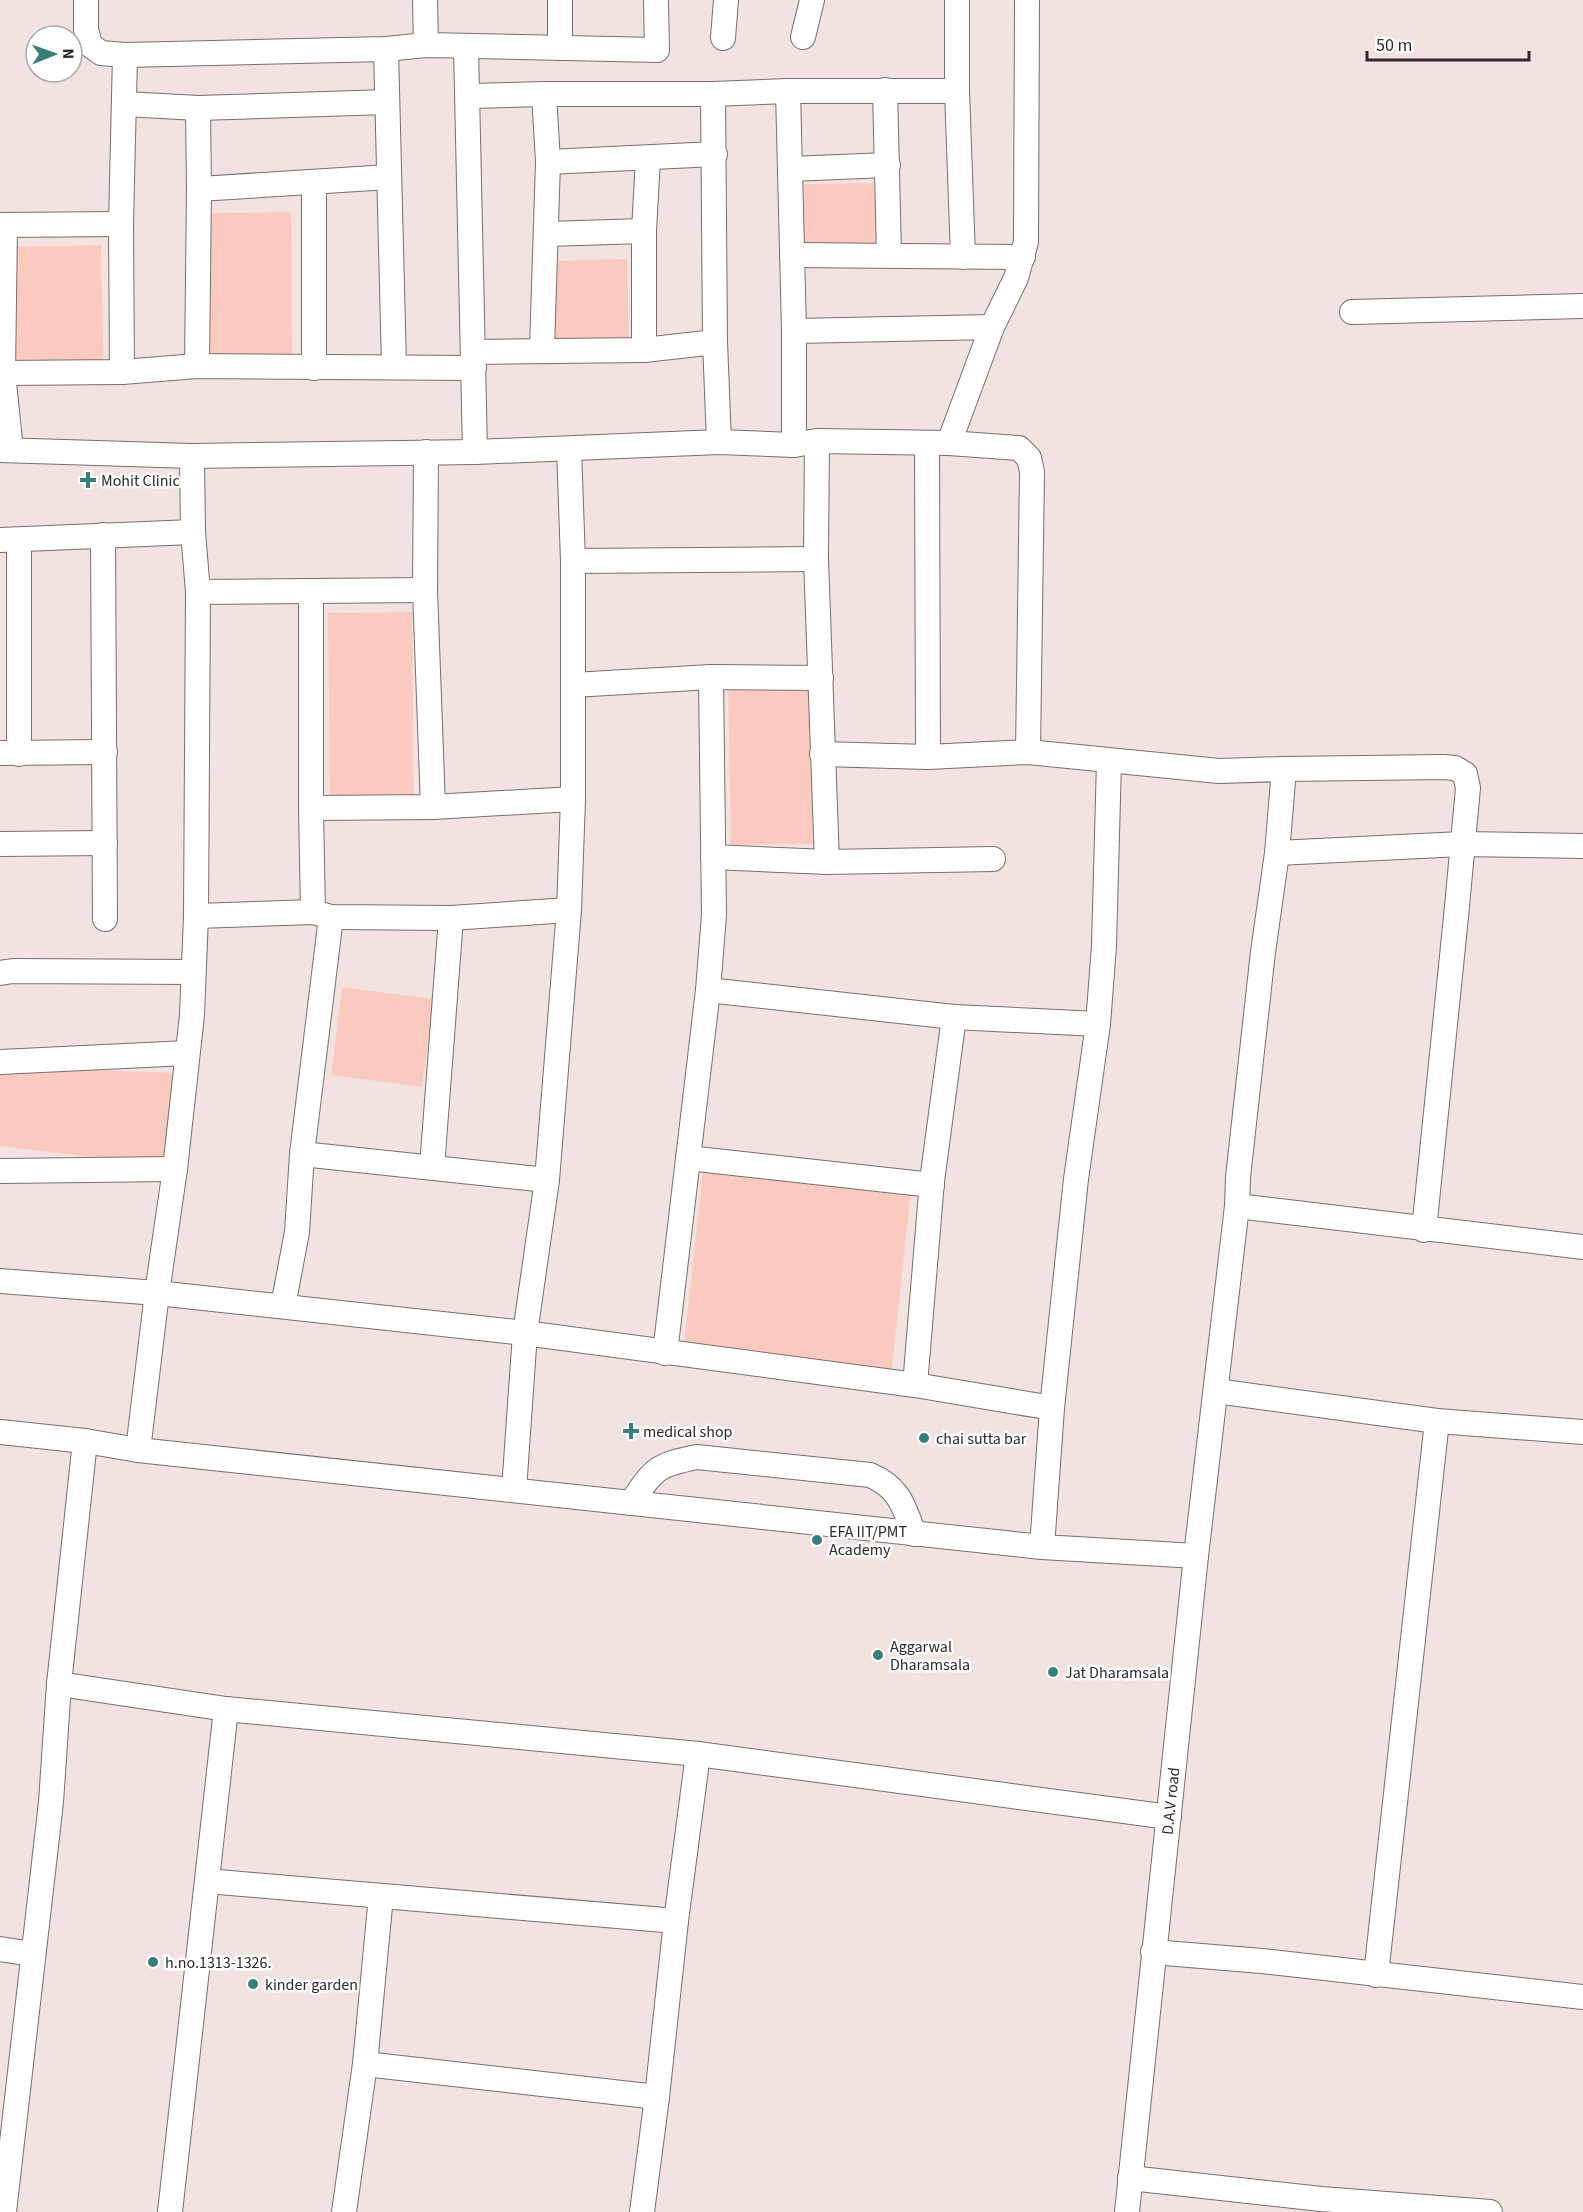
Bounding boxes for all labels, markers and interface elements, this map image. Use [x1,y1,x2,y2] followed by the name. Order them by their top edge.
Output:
[24,24,84,84] north arrow
[1367,24,1529,62] scale bar
[1376,33,1412,58] text: 50 m
[57,48,79,59] text: N
[101,470,180,492] place label: Mohit Clinic
[79,471,97,489] marker: Mohit Clinic
[643,1421,733,1443] place label: medical shop
[624,1424,638,1438] marker: medical shop
[936,1428,1027,1450] place label: chai sutta bar
[917,1431,931,1445] marker: chai sutta bar
[829,1521,907,1561] place label: EFA IIT/PMT Academy
[810,1533,824,1547] marker: EFA IIT/PMT Academy
[890,1636,970,1676] place label: Aggarwal Dharamsala
[871,1648,885,1662] marker: Aggarwal Dharamsala
[1065,1662,1169,1684] place label: Jat Dharamsala
[1046,1665,1060,1679] marker: Jat Dharamsala
[1157,1766,1185,1836] street label: D.A.V road
[165,1952,272,1974] place label: h.no.1313-1326.
[146,1955,160,1969] marker: h.no.1313-1326.
[265,1974,358,1996] place label: kinder garden
[246,1977,260,1991] marker: kinder garden

